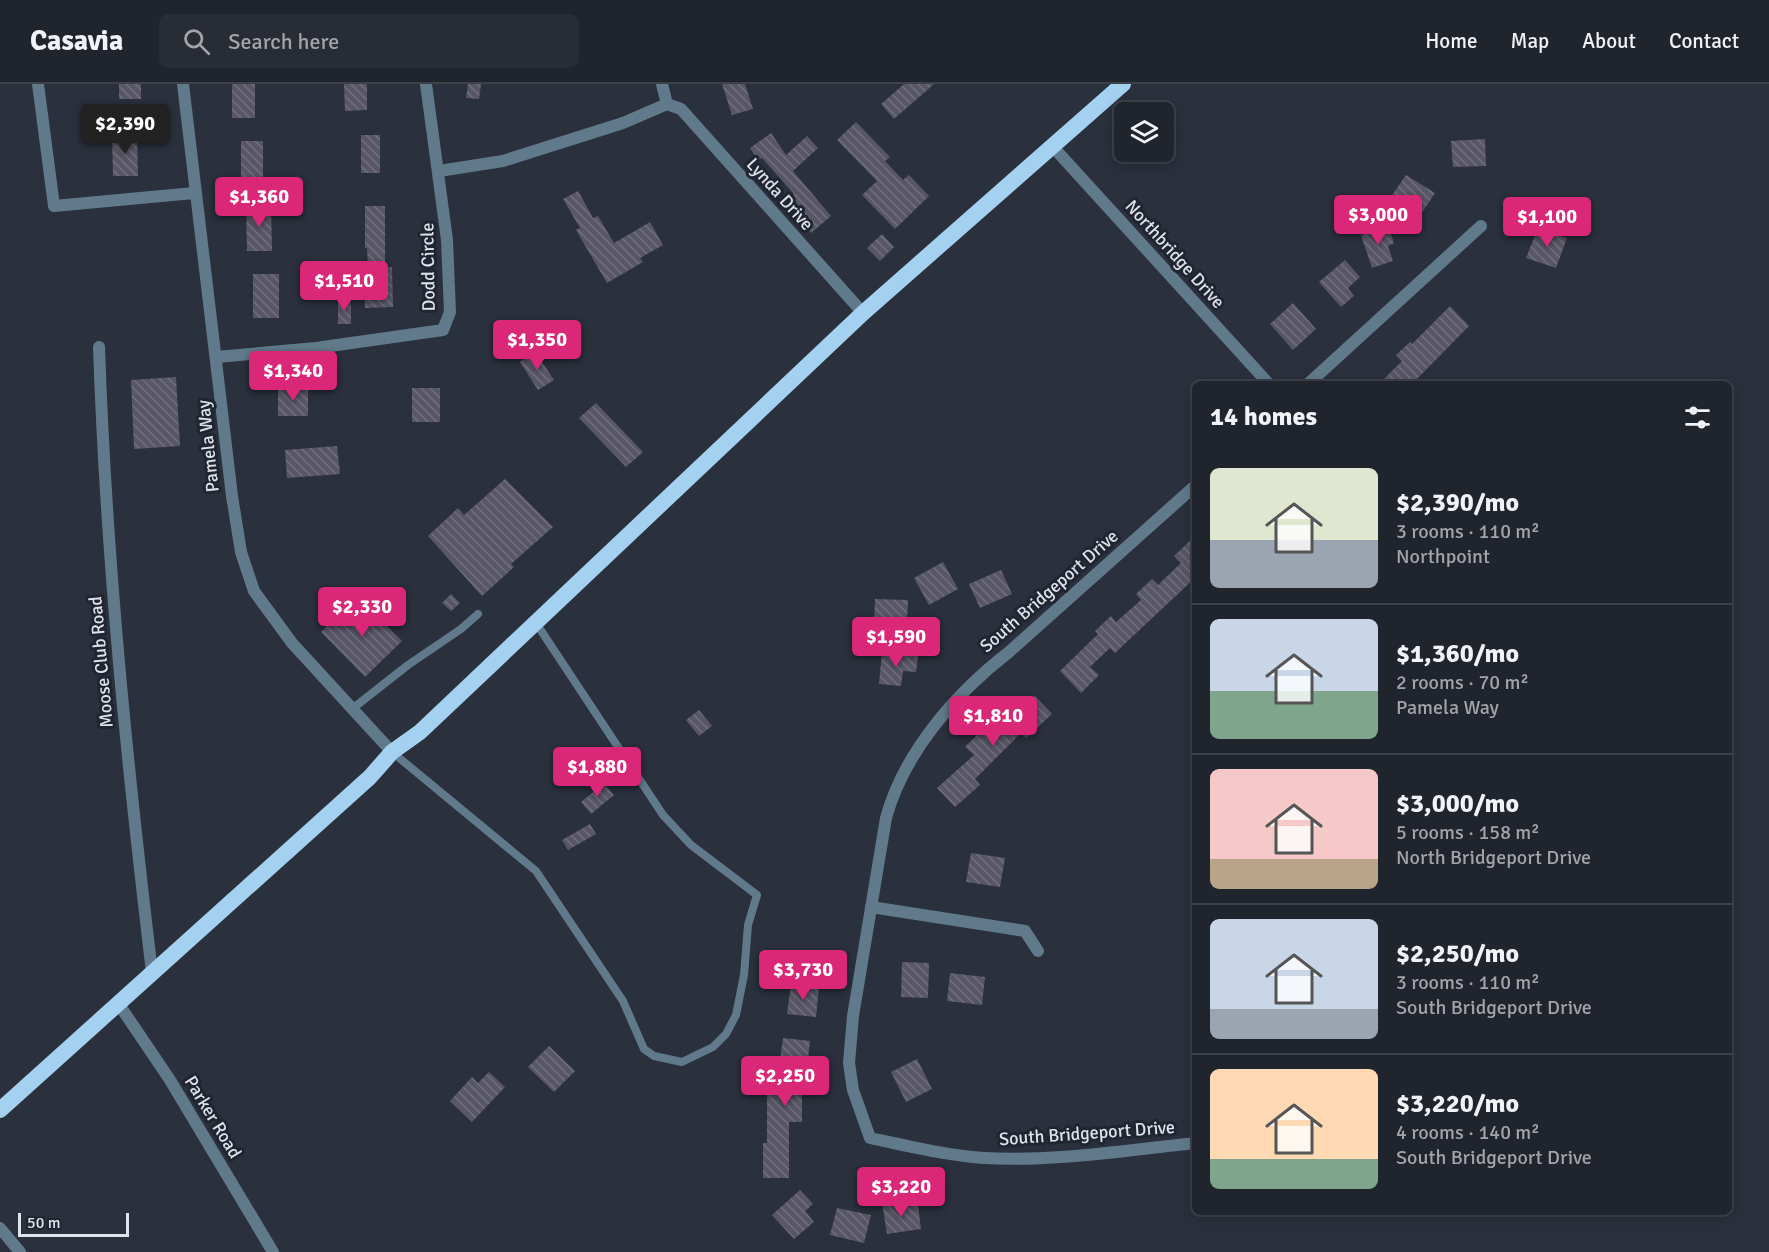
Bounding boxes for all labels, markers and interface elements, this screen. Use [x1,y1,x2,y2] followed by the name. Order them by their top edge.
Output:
[159,14,579,68] search box
[30,24,123,58] text: Casavia
[180,25,213,58] icon: search
[228,28,339,55] text: Search here
[1425,28,1478,54] text: Home
[1511,28,1549,54] text: Map
[1582,28,1636,54] text: About
[1669,28,1739,54] text: Contact
[1114,102,1174,162] map controls
[1114,102,1174,162] button: layers
[76,104,174,155] pin: $2,390
[95,111,155,136] text: $2,390
[742,153,818,235] street label: Lynda Drive
[210,177,308,228] pin: $1,360
[229,184,289,209] text: $1,360
[1121,195,1229,313] street label: Northbridge Drive
[1329,195,1427,246] pin: $3,000
[1498,197,1596,248] pin: $1,100
[1348,202,1408,227] text: $3,000
[1517,204,1577,229] text: $1,100
[416,222,440,312] street label: Dodd Circle
[295,261,393,312] pin: $1,510
[314,268,374,293] text: $1,510
[488,320,586,371] pin: $1,350
[507,327,567,352] text: $1,350
[244,351,342,402] pin: $1,340
[263,358,323,383] text: $1,340
[192,398,224,493] street label: Pamela Way
[1210,401,1317,433] text: 14 homes
[1681,401,1714,434] icon: filters
[1396,487,1519,519] text: $2,390/mo
[1258,492,1330,564] icon: home
[1396,519,1540,544] text: 3 rooms · 110 m²
[975,525,1123,657] street label: South Bridgeport Drive
[1396,544,1490,569] text: Northpoint
[313,587,411,638] pin: $2,330
[332,594,392,619] text: $2,330
[84,595,118,729] street label: Moose Club Road
[847,617,945,668] pin: $1,590
[866,624,926,649] text: $1,590
[1396,638,1519,670] text: $1,360/mo
[1258,643,1330,715] icon: home
[1396,670,1529,695] text: 2 rooms · 70 m²
[1396,695,1499,720] text: Pamela Way
[944,696,1042,747] pin: $1,810
[963,703,1023,728] text: $1,810
[548,747,646,798] pin: $1,880
[567,754,627,779] text: $1,880
[1396,788,1519,820] text: $3,000/mo
[1258,793,1330,865] icon: home
[1396,820,1540,845] text: 5 rooms · 158 m²
[1396,845,1591,870] text: North Bridgeport Drive
[1396,938,1519,970] text: $2,250/mo
[1258,943,1330,1015] icon: home
[754,950,852,1001] pin: $3,730
[773,957,833,982] text: $3,730
[1396,970,1540,995] text: 3 rooms · 110 m²
[1396,995,1592,1020] text: South Bridgeport Drive
[736,1056,834,1107] pin: $2,250
[755,1063,815,1088] text: $2,250
[180,1072,246,1162] street label: Parker Road
[1396,1088,1519,1120] text: $3,220/mo
[1258,1093,1330,1165] icon: home
[998,1116,1176,1150] street label: South Bridgeport Drive
[1396,1120,1540,1145] text: 4 rooms · 140 m²
[1396,1145,1592,1170] text: South Bridgeport Drive
[852,1167,950,1218] pin: $3,220
[871,1174,931,1199] text: $3,220
[18,1210,129,1238] scale bar
[27,1213,61,1233] text: 50 m

